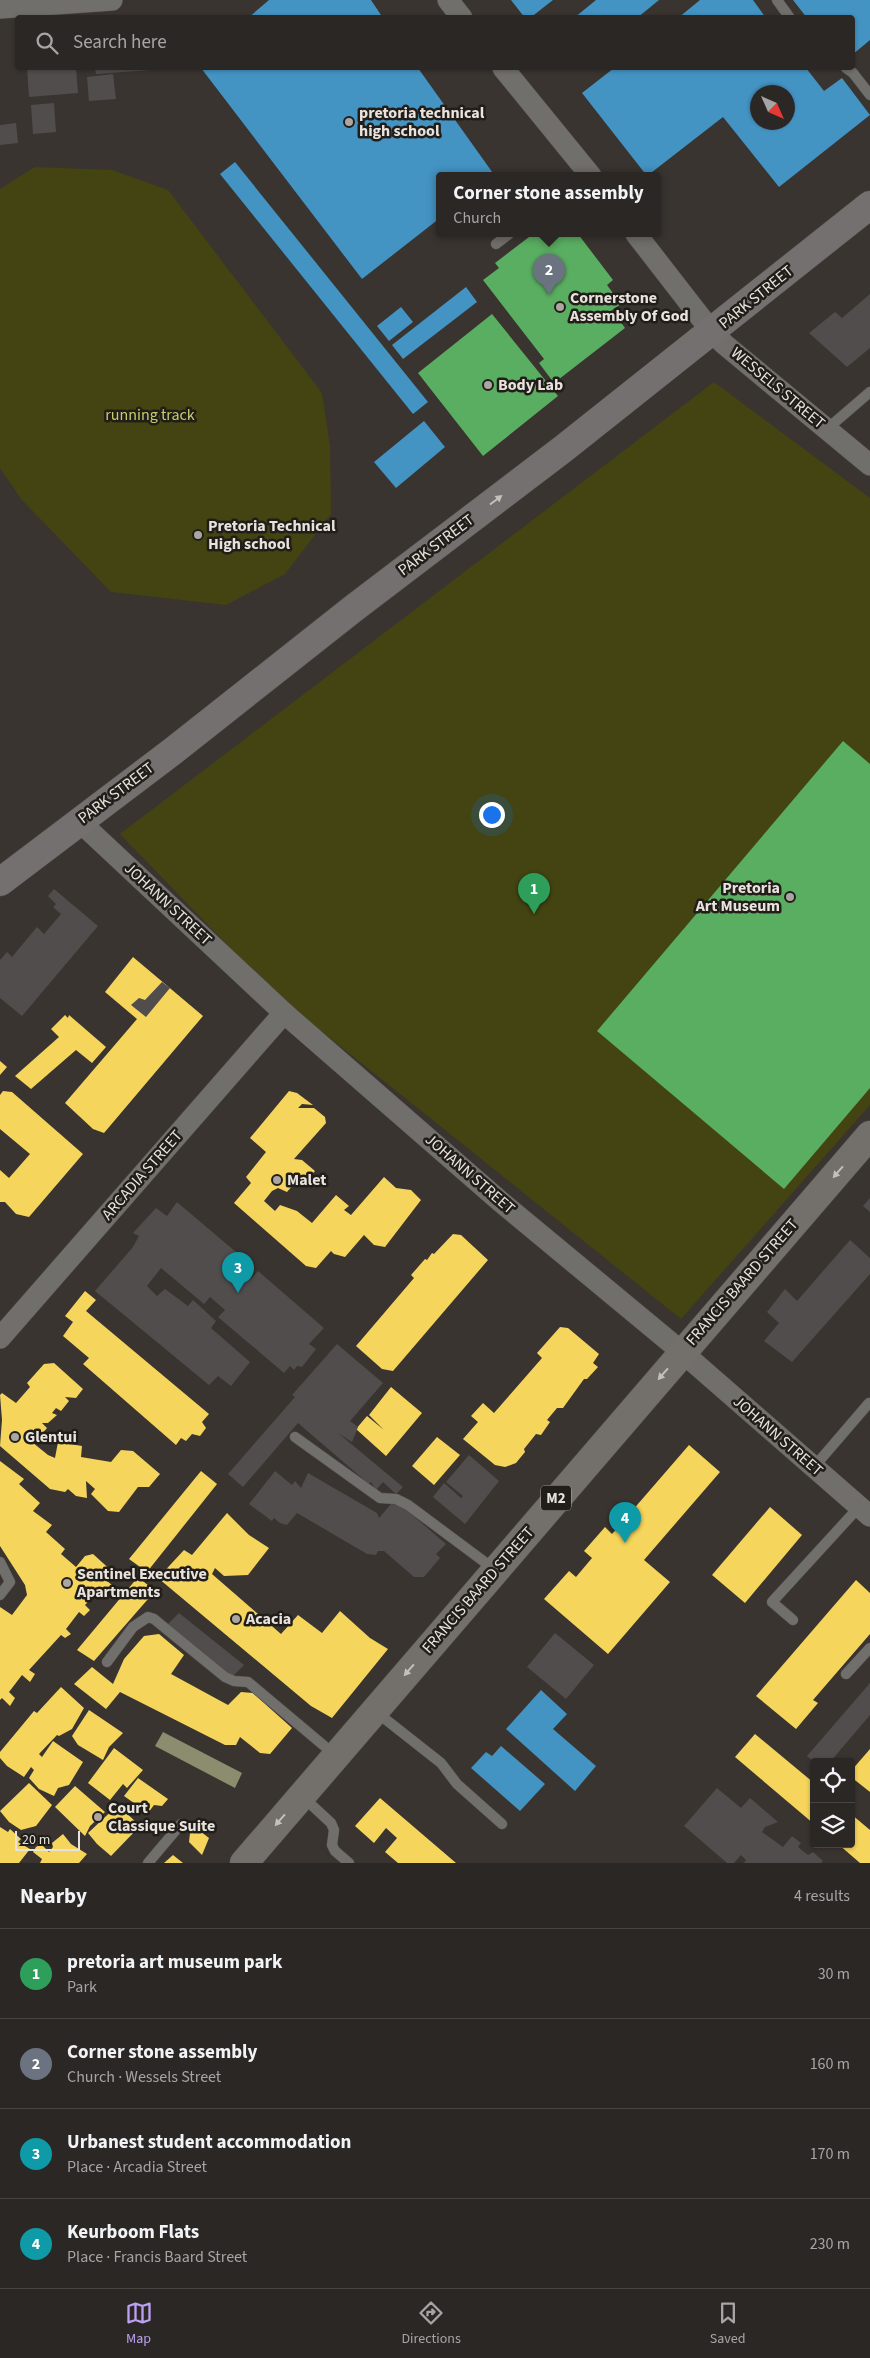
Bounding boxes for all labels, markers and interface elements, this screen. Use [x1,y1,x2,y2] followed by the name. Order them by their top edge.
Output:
[15,15,855,70] search box
[33,29,61,57] icon: search
[73,29,167,56] text: Search here
[750,85,795,130] north arrow
[359,102,485,142] place label: pretoria technical high school
[343,116,355,128] marker: pretoria technical high school
[436,172,661,237] popup
[453,180,644,207] text: Corner stone assembly
[453,207,501,229] text: Church
[533,254,565,295] pin: 2
[714,260,798,334] street label: PARK STREET
[569,287,689,327] place label: Cornerstone Assembly Of God
[554,301,566,313] marker: Cornerstone Assembly Of God
[726,342,830,434] street label: WESSELS STREET
[498,374,563,396] place label: Body Lab
[482,379,494,391] marker: Body Lab
[105,404,195,426] park label: running track
[489,495,503,505] one-way arrow
[393,509,479,581] street label: PARK STREET
[208,515,336,555] place label: Pretoria Technical High school
[192,529,204,541] marker: Pretoria Technical High school
[73,757,159,829] street label: PARK STREET
[479,802,505,828] your location
[119,858,217,951] street label: JOHANN STREET
[518,873,550,914] pin: 1
[695,877,780,917] place label: Pretoria Art Museum
[784,891,796,903] marker: Pretoria Art Museum
[97,1125,188,1225] street label: ARCADIA STREET
[420,1129,520,1220] street label: JOHANN STREET
[832,1166,844,1178] one-way arrow
[287,1169,326,1191] place label: Malet
[271,1174,283,1186] marker: Malet
[681,1214,803,1350] street label: FRANCIS BAARD STREET
[222,1252,254,1293] pin: 3
[657,1368,668,1381] one-way arrow
[728,1391,828,1482] street label: JOHANN STREET
[25,1426,77,1448] place label: Glentui
[9,1431,21,1443] marker: Glentui
[541,1486,571,1510] road number: M2
[609,1502,641,1543] pin: 4
[417,1522,539,1658] street label: FRANCIS BAARD STREET
[76,1563,207,1603] place label: Sentinel Executive Apartments
[61,1577,73,1589] marker: Sentinel Executive Apartments
[245,1608,291,1630] place label: Acacia
[230,1613,242,1625] marker: Acacia
[403,1664,415,1676] one-way arrow
[810,1758,855,1848] map controls
[810,1758,855,1803] button: locate
[108,1797,215,1837] place label: Court Classique Suite
[810,1803,855,1848] button: layers
[92,1811,104,1823] marker: Court Classique Suite
[275,1814,286,1827] one-way arrow
[15,1828,80,1851] scale bar
[22,1830,50,1850] text: 20 m
[20,1881,87,1911] text: Nearby
[794,1885,850,1907] text: 4 results
[67,1949,283,1976] text: pretoria art museum park
[32,1963,40,1985] text: 1
[818,1963,850,1985] text: 30 m
[67,1976,97,1998] text: Park
[67,2039,257,2066] text: Corner stone assembly
[32,2053,40,2075] text: 2
[810,2053,850,2075] text: 160 m
[67,2066,221,2088] text: Church · Wessels Street
[67,2129,351,2156] text: Urbanest student accommodation
[32,2143,40,2165] text: 3
[810,2143,850,2165] text: 170 m
[67,2156,207,2178] text: Place · Arcadia Street
[67,2219,199,2246] text: Keurboom Flats
[32,2233,40,2255] text: 4
[810,2233,850,2255] text: 230 m
[67,2246,247,2268] text: Place · Francis Baard Street
[125,2299,153,2349] tab: Map
[402,2299,461,2349] tab: Directions
[710,2299,745,2349] tab: Saved

